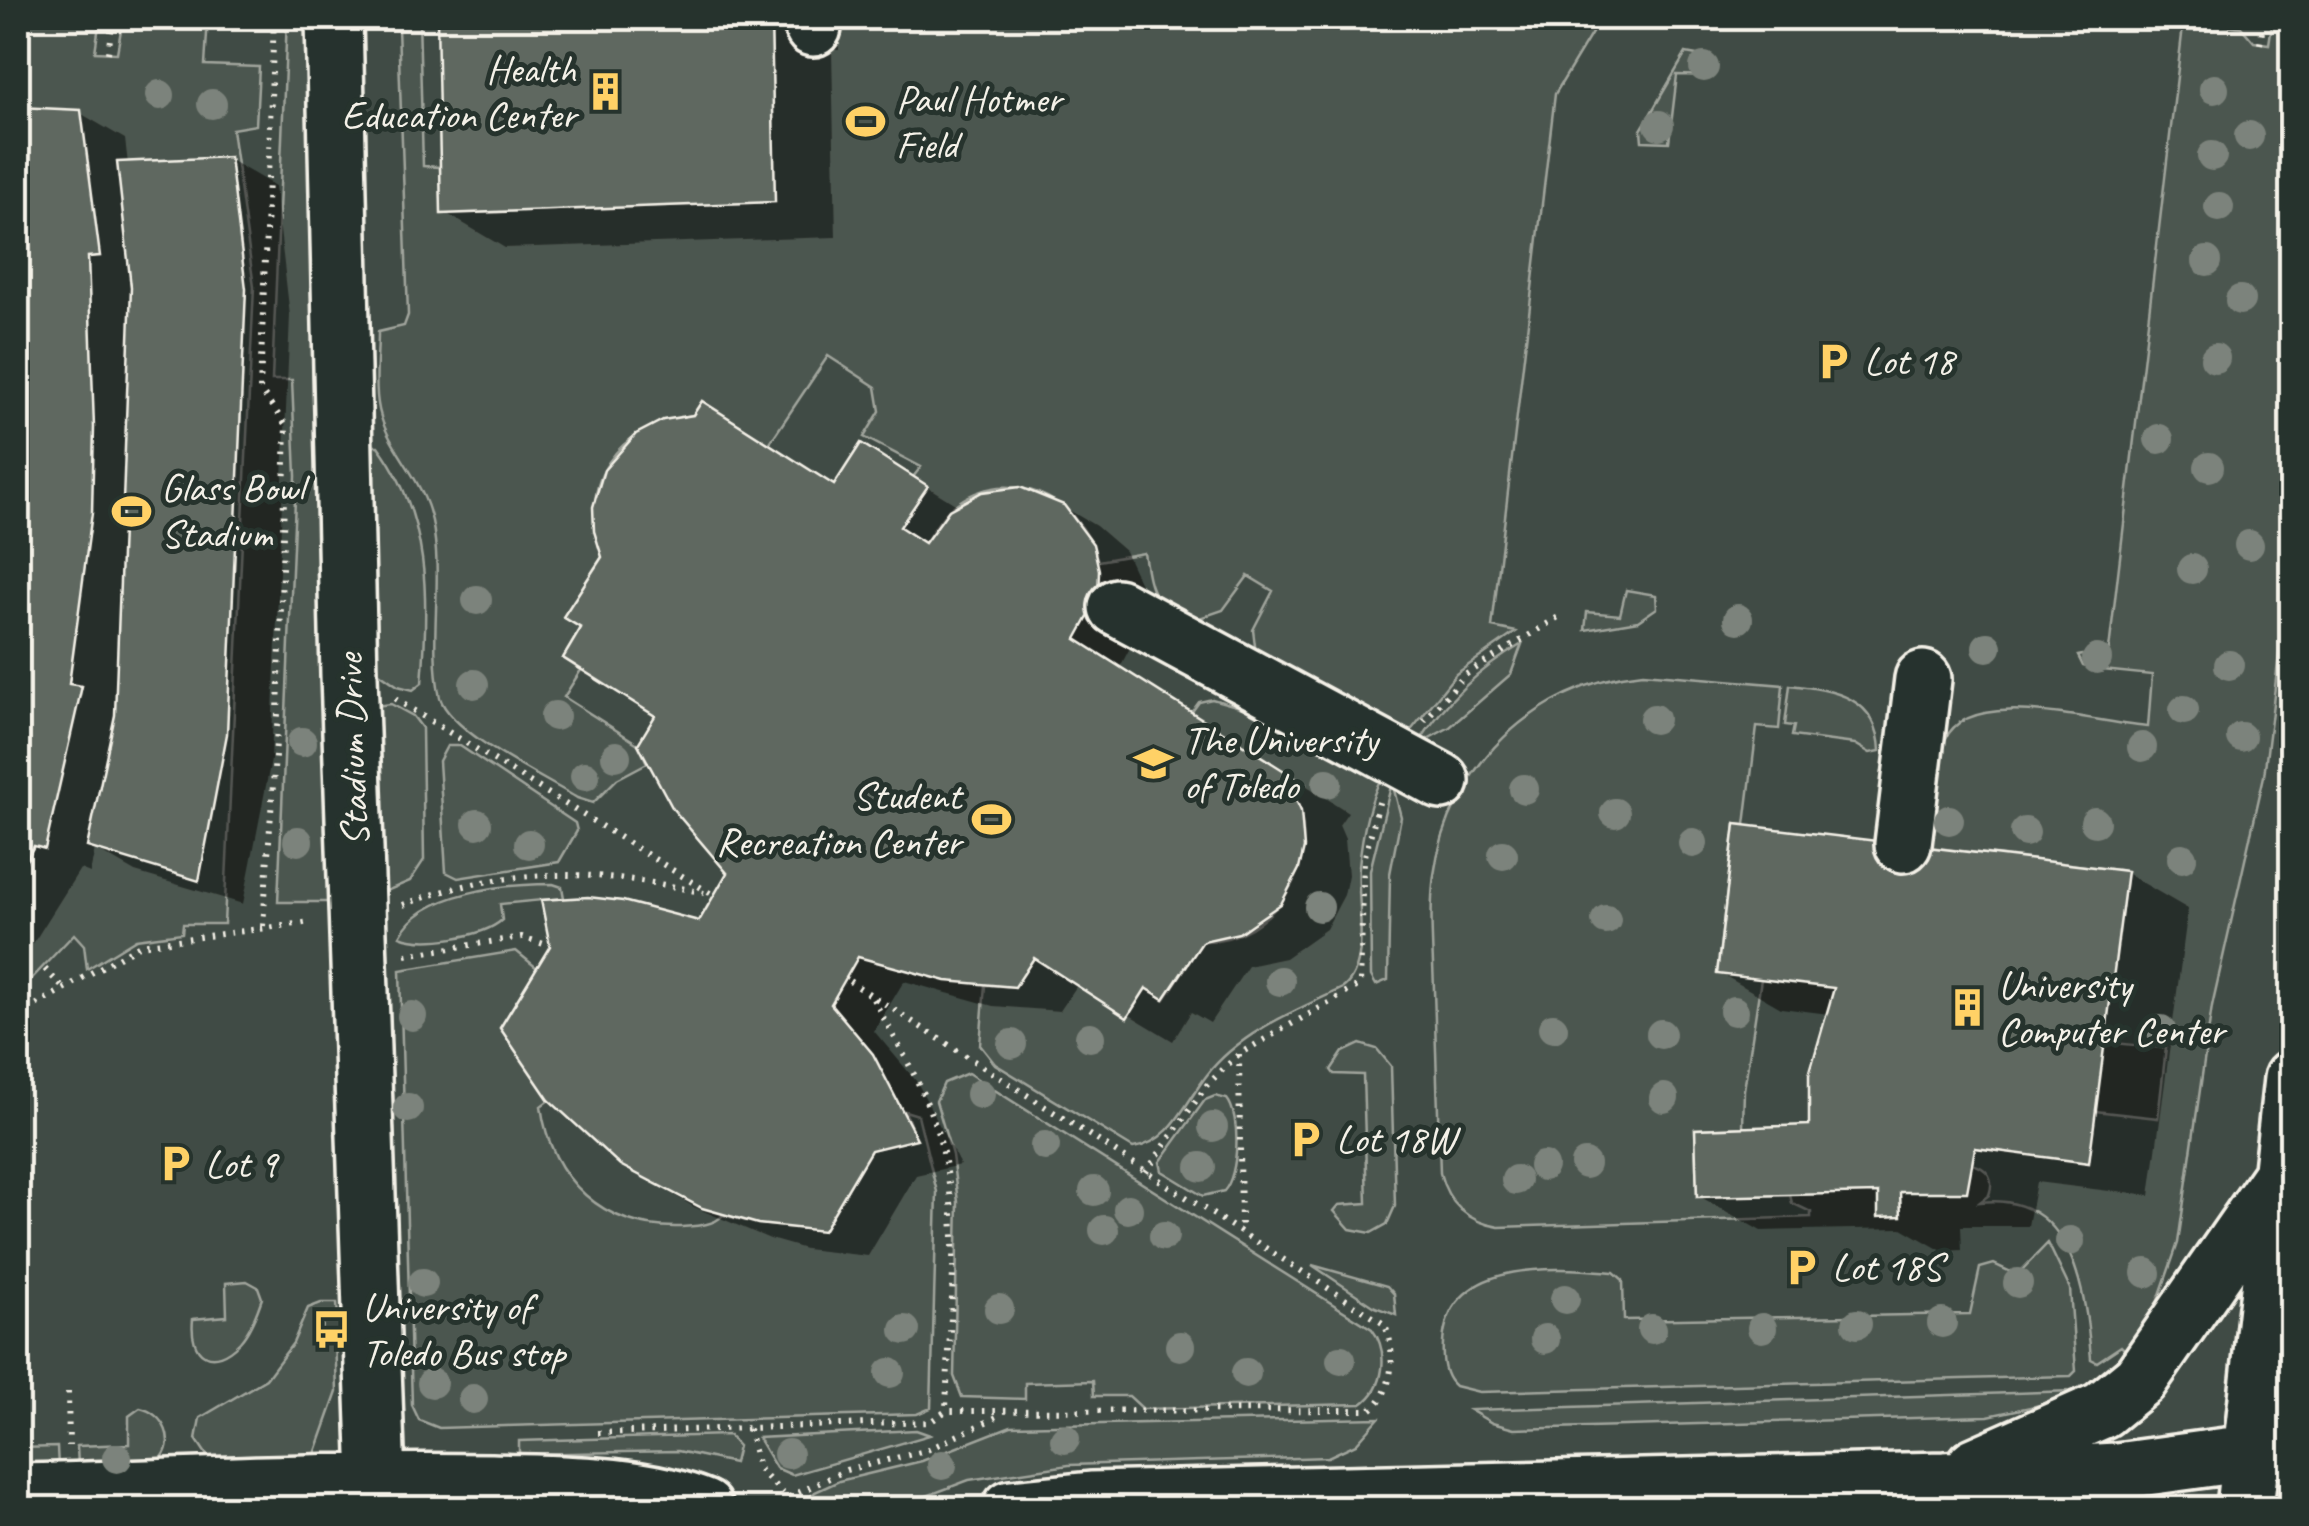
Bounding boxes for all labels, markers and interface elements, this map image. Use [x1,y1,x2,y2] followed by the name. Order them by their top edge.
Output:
[342,44,580,140] place label: Health Education Center
[585,71,627,113] building icon: Health Education Center
[896,74,1065,170] place label: Paul Hotmer Field
[845,101,887,143] sports icon: Paul Hotmer Field
[1864,336,1958,386] place label: Lot 18
[1813,340,1855,382] parking icon: Lot 18
[161,463,310,559] place label: Glass Bowl Stadium
[110,490,152,532] sports icon: Glass Bowl Stadium
[324,650,380,847] street label: Stadium Drive
[1184,715,1381,811] place label: The University of Toledo
[1133,742,1175,784] school or university icon: The University of Toledo
[716,771,965,867] place label: Student Recreation Center
[970,798,1012,840] sports icon: Student Recreation Center
[1998,960,2228,1056] place label: University Computer Center
[1947,987,1989,1029] building icon: University Computer Center
[1336,1114,1462,1164] place label: Lot 18W
[1285,1118,1327,1160] parking icon: Lot 18W
[205,1139,280,1189] place label: Lot 9
[154,1143,196,1185] parking icon: Lot 9
[1832,1242,1949,1292] place label: Lot 18S
[1781,1246,1823,1288] parking icon: Lot 18S
[362,1282,568,1378] place label: University of Toledo Bus stop
[311,1309,353,1351] bus stop icon: University of Toledo Bus stop

